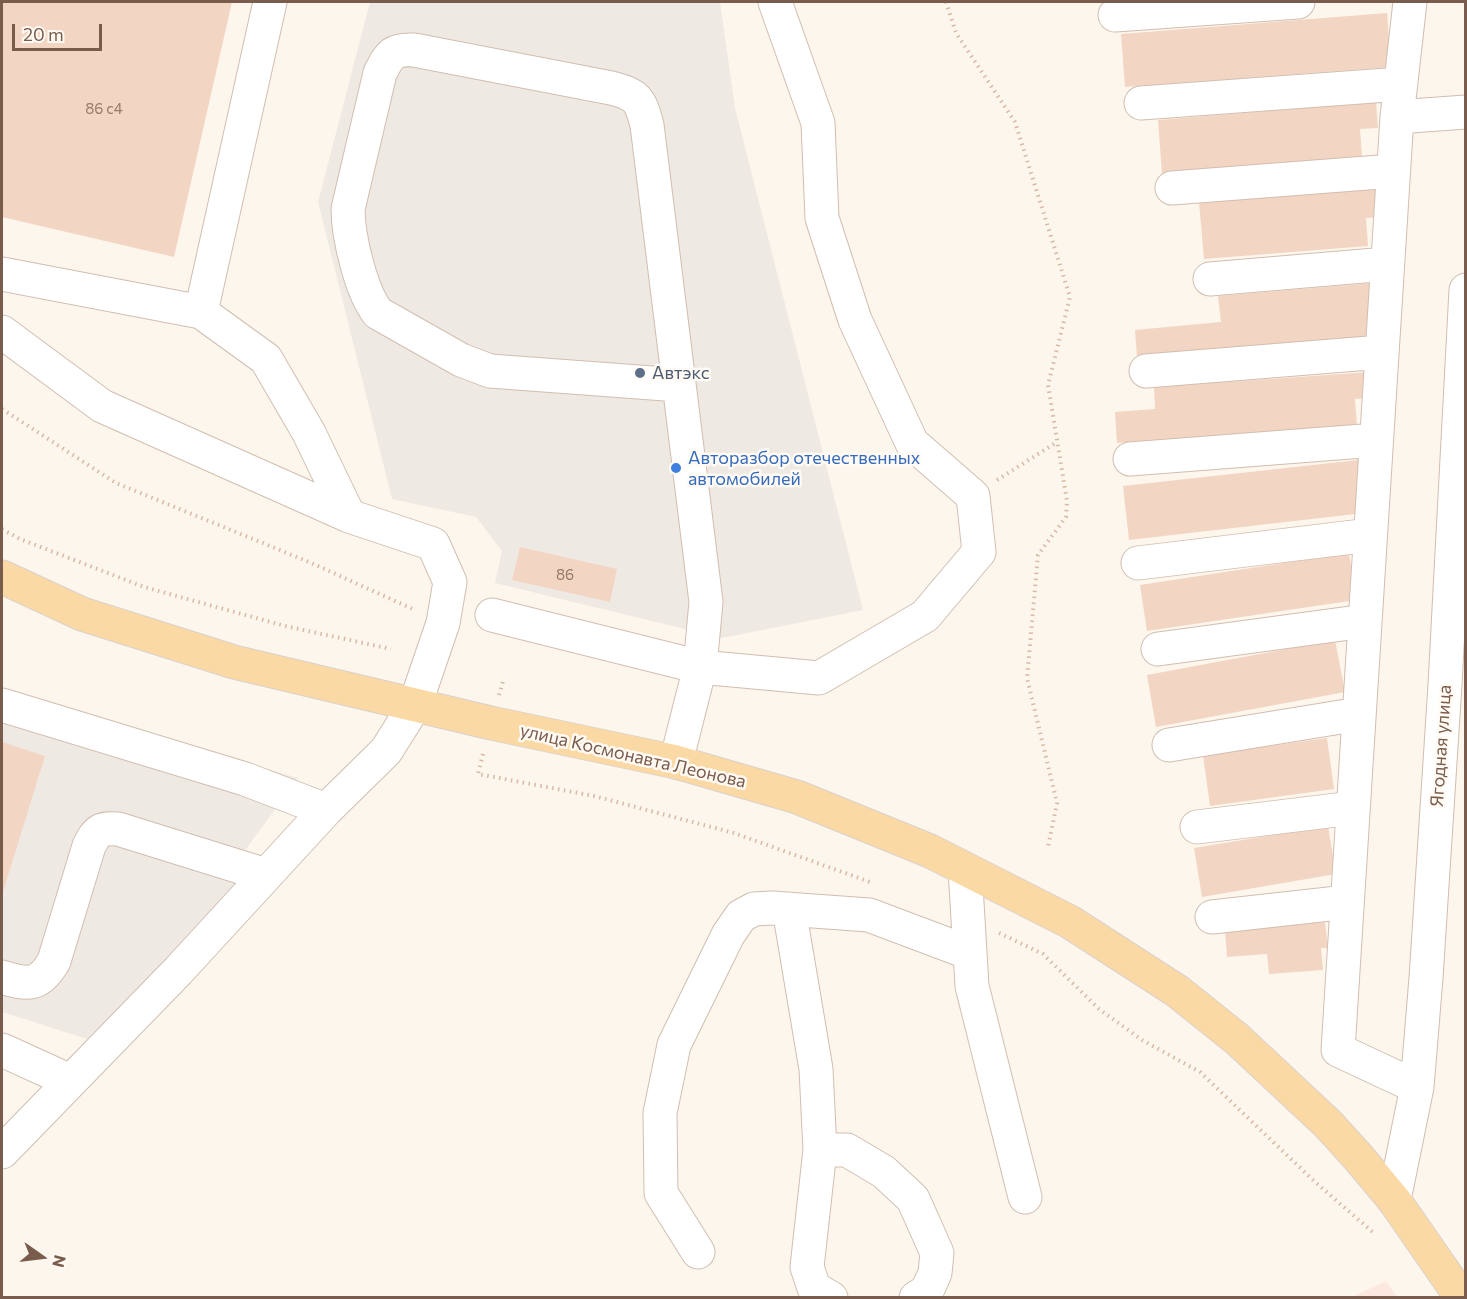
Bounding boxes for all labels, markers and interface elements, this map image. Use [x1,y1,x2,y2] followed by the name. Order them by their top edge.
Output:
[15,12,105,50] scale bar
[23,23,64,45] text: 20 m
[85,100,123,118] house number: 86 с4
[652,362,710,384] place label: Автэкс
[633,366,647,380] marker: Автэкс
[688,447,920,490] place label: Авторазбор отечественных автомобилей
[669,461,683,475] marker: Авторазбор отечественных автомобилей
[556,566,574,584] house number: 86
[1426,684,1456,808] street label: Ягодная улица
[518,719,748,793] street label: улица Космонавта Леонова
[12,1227,72,1287] north arrow
[49,1253,71,1270] text: N

